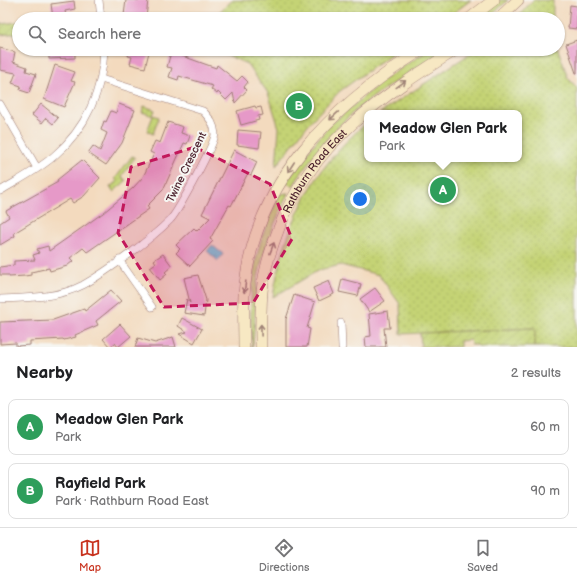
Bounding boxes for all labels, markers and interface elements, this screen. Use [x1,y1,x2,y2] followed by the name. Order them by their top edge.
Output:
[12,12,565,56] search box
[26,23,48,45] icon: search
[58,25,141,44] text: Search here
[396,80,407,88] one-way arrow
[286,91,312,121] pin: B
[364,110,522,162] popup
[328,111,339,120] one-way arrow
[379,119,507,138] text: Meadow Glen Park
[280,126,350,215] street label: Rathburn Road East
[164,129,209,205] street label: Twine Crescent
[379,138,405,154] text: Park
[287,161,295,172] one-way arrow
[430,175,456,205] pin: A
[350,189,370,209] your location
[268,242,276,254] one-way arrow
[241,281,249,294] one-way arrow
[257,324,265,337] one-way arrow
[16,363,73,383] text: Nearby
[511,365,561,381] text: 2 results
[55,410,183,429] text: Meadow Glen Park
[26,419,34,435] text: A
[530,419,560,435] text: 60 m
[55,429,81,445] text: Park
[55,474,146,493] text: Rayfield Park
[25,483,35,499] text: B
[531,483,560,499] text: 90 m
[55,493,209,509] text: Park · Rathburn Road East
[79,537,101,574] tab: Map
[259,537,309,574] tab: Directions
[467,537,498,574] tab: Saved

